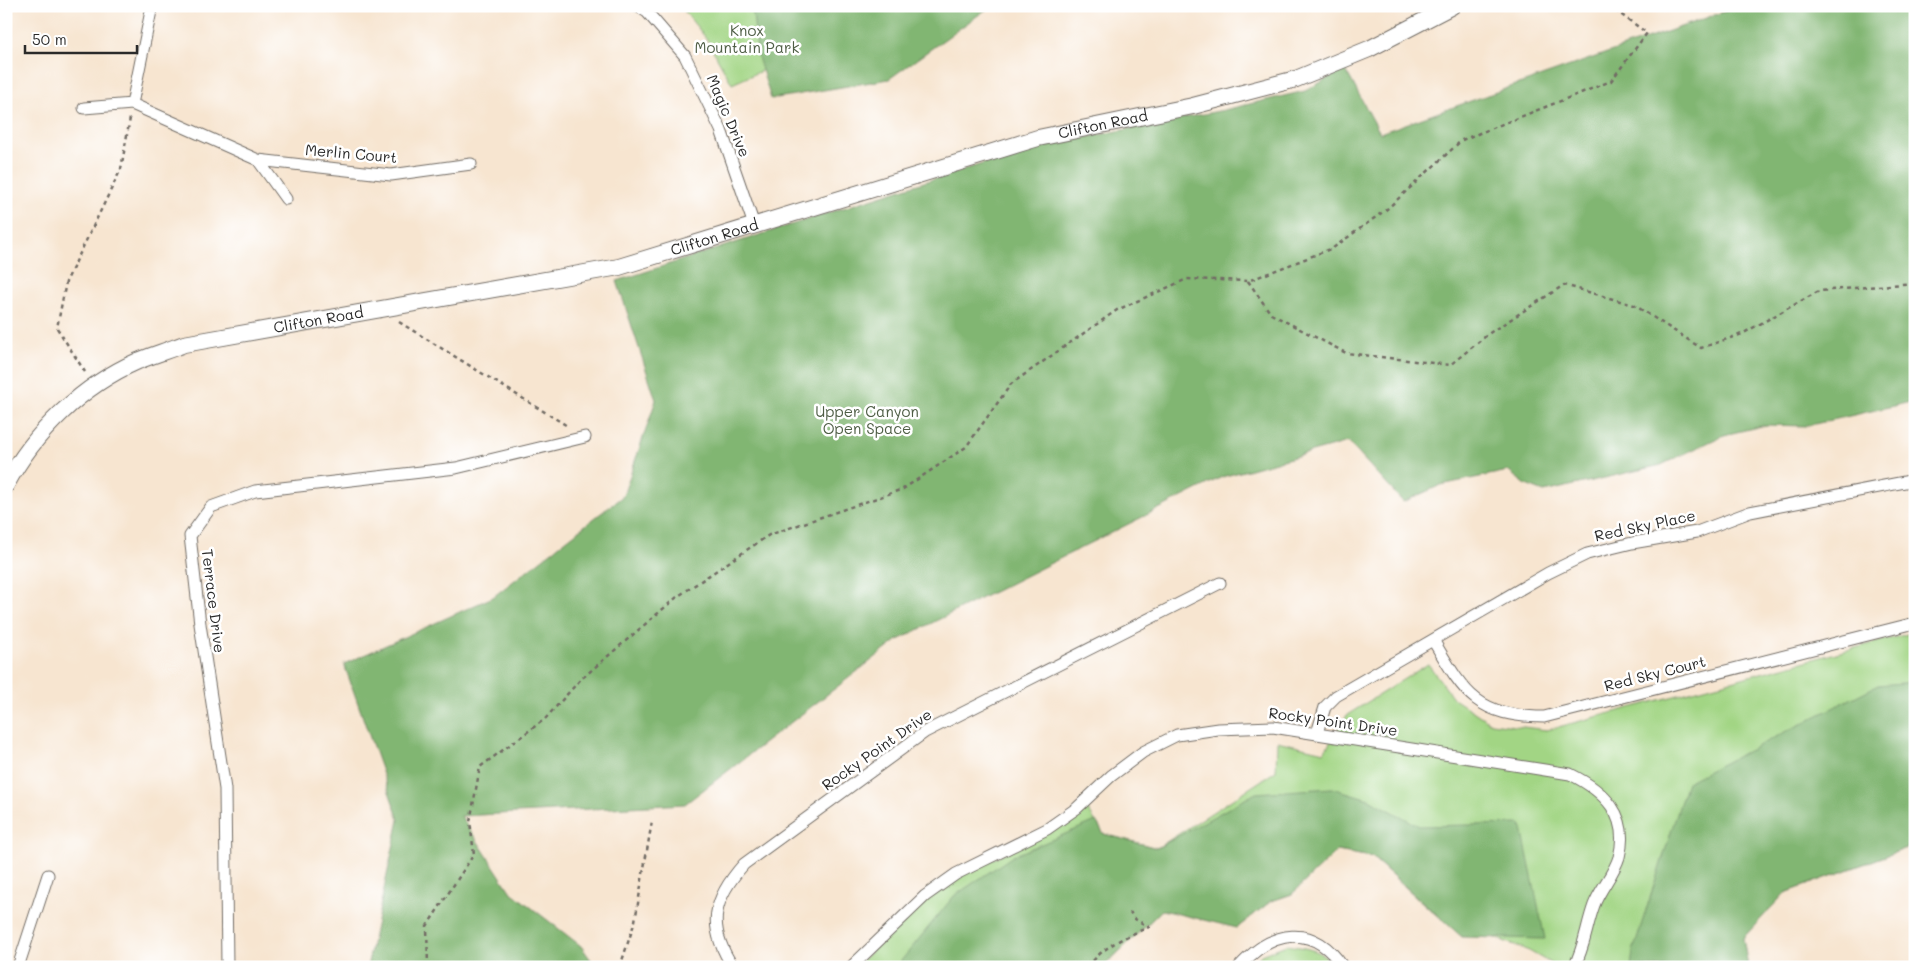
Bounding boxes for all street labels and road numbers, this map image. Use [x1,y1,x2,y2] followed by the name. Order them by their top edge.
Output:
[703,71,755,160] street label: Magic Drive
[1056,105,1149,143] street label: Clifton Road
[304,139,398,167] street label: Merlin Court
[668,214,761,260] street label: Clifton Road
[272,301,365,337] street label: Clifton Road
[1593,505,1697,545] street label: Red Sky Place
[198,548,230,654] street label: Terrace Drive
[1602,651,1708,695] street label: Red Sky Court
[1267,702,1399,740] street label: Rocky Point Drive
[817,704,935,795] street label: Rocky Point Drive

